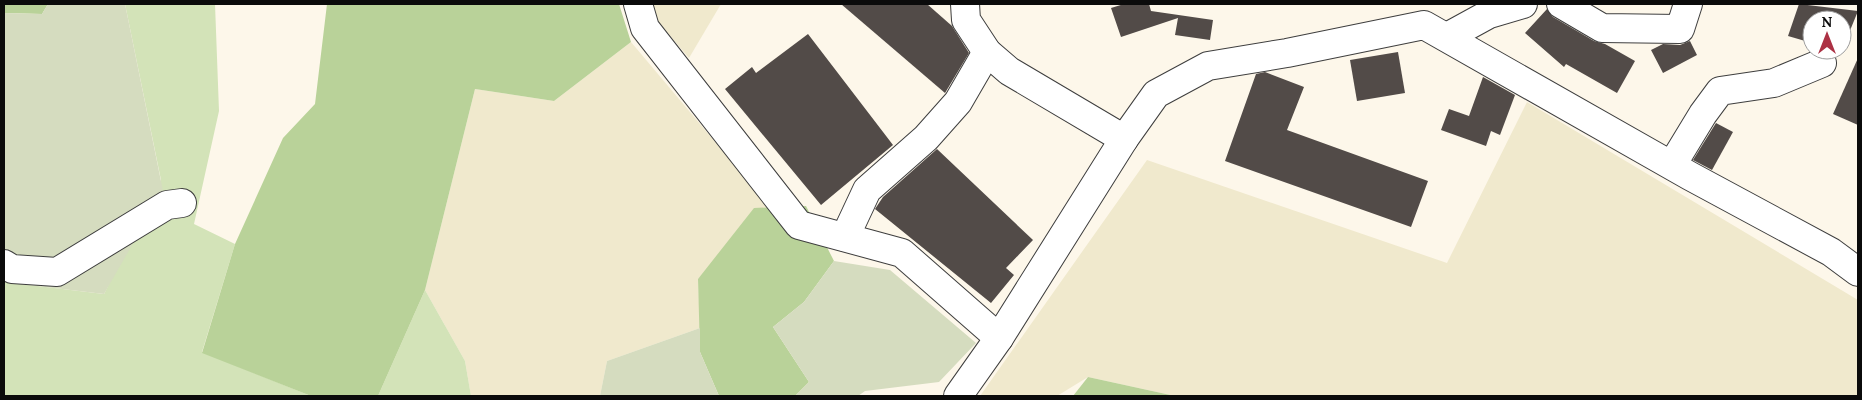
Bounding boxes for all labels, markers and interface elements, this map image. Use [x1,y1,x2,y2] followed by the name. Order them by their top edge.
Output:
[1802,10,1852,60] north arrow
[1822,13,1833,31] text: N

